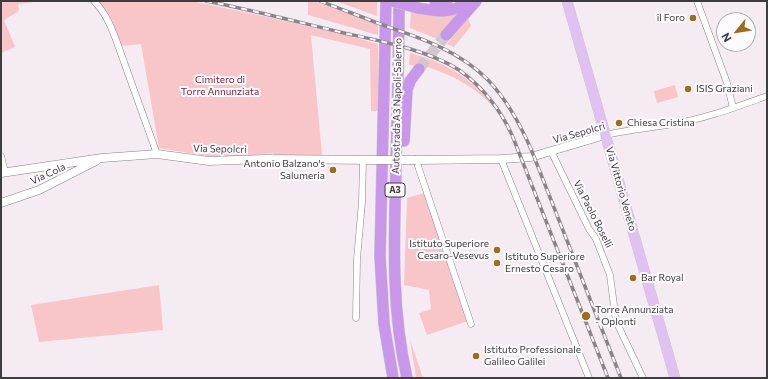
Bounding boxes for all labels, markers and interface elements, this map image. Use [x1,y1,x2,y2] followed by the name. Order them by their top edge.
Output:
[657,12,685,24] place label: il Foro
[716,12,756,52] north arrow
[688,13,698,23] marker: il Foro
[718,31,734,45] text: N
[390,38,404,174] street label: Autostrada A3 Napoli-Salerno
[181,74,259,98] park label: Cimitero di Torre Annunziata
[696,83,753,95] place label: ISIS Graziani
[683,84,693,94] marker: ISIS Graziani
[627,117,695,129] place label: Chiesa Cristina
[614,118,624,128] marker: Chiesa Cristina
[552,120,606,146] street label: Via Sepolcri
[193,143,247,155] street label: Via Sepolcri
[603,146,639,232] street label: Via Vittorio Veneto
[243,158,325,182] place label: Antonio Balzano's Salumeria
[29,161,67,187] street label: Via Cola
[328,165,338,175] marker: Antonio Balzano's Salumeria
[571,178,615,250] street label: Via Paolo Boselli
[385,183,405,197] road number: A3
[409,238,489,262] place label: Istituto Superiore Cesaro-Vesevus
[492,245,502,255] marker: Istituto Superiore Cesaro-Vesevus
[505,251,585,274] place label: Istituto Superiore Ernesto Cesaro
[492,258,502,268] marker: Istituto Superiore Ernesto Cesaro
[641,272,684,284] place label: Bar Royal
[628,273,638,283] marker: Bar Royal
[595,304,673,328] place label: Torre Annunziata - Oplonti
[580,310,592,322] marker: Torre Annunziata - Oplonti
[484,344,581,368] place label: Istituto Professionale Galileo Galilei
[471,351,481,361] marker: Istituto Professionale Galileo Galilei

